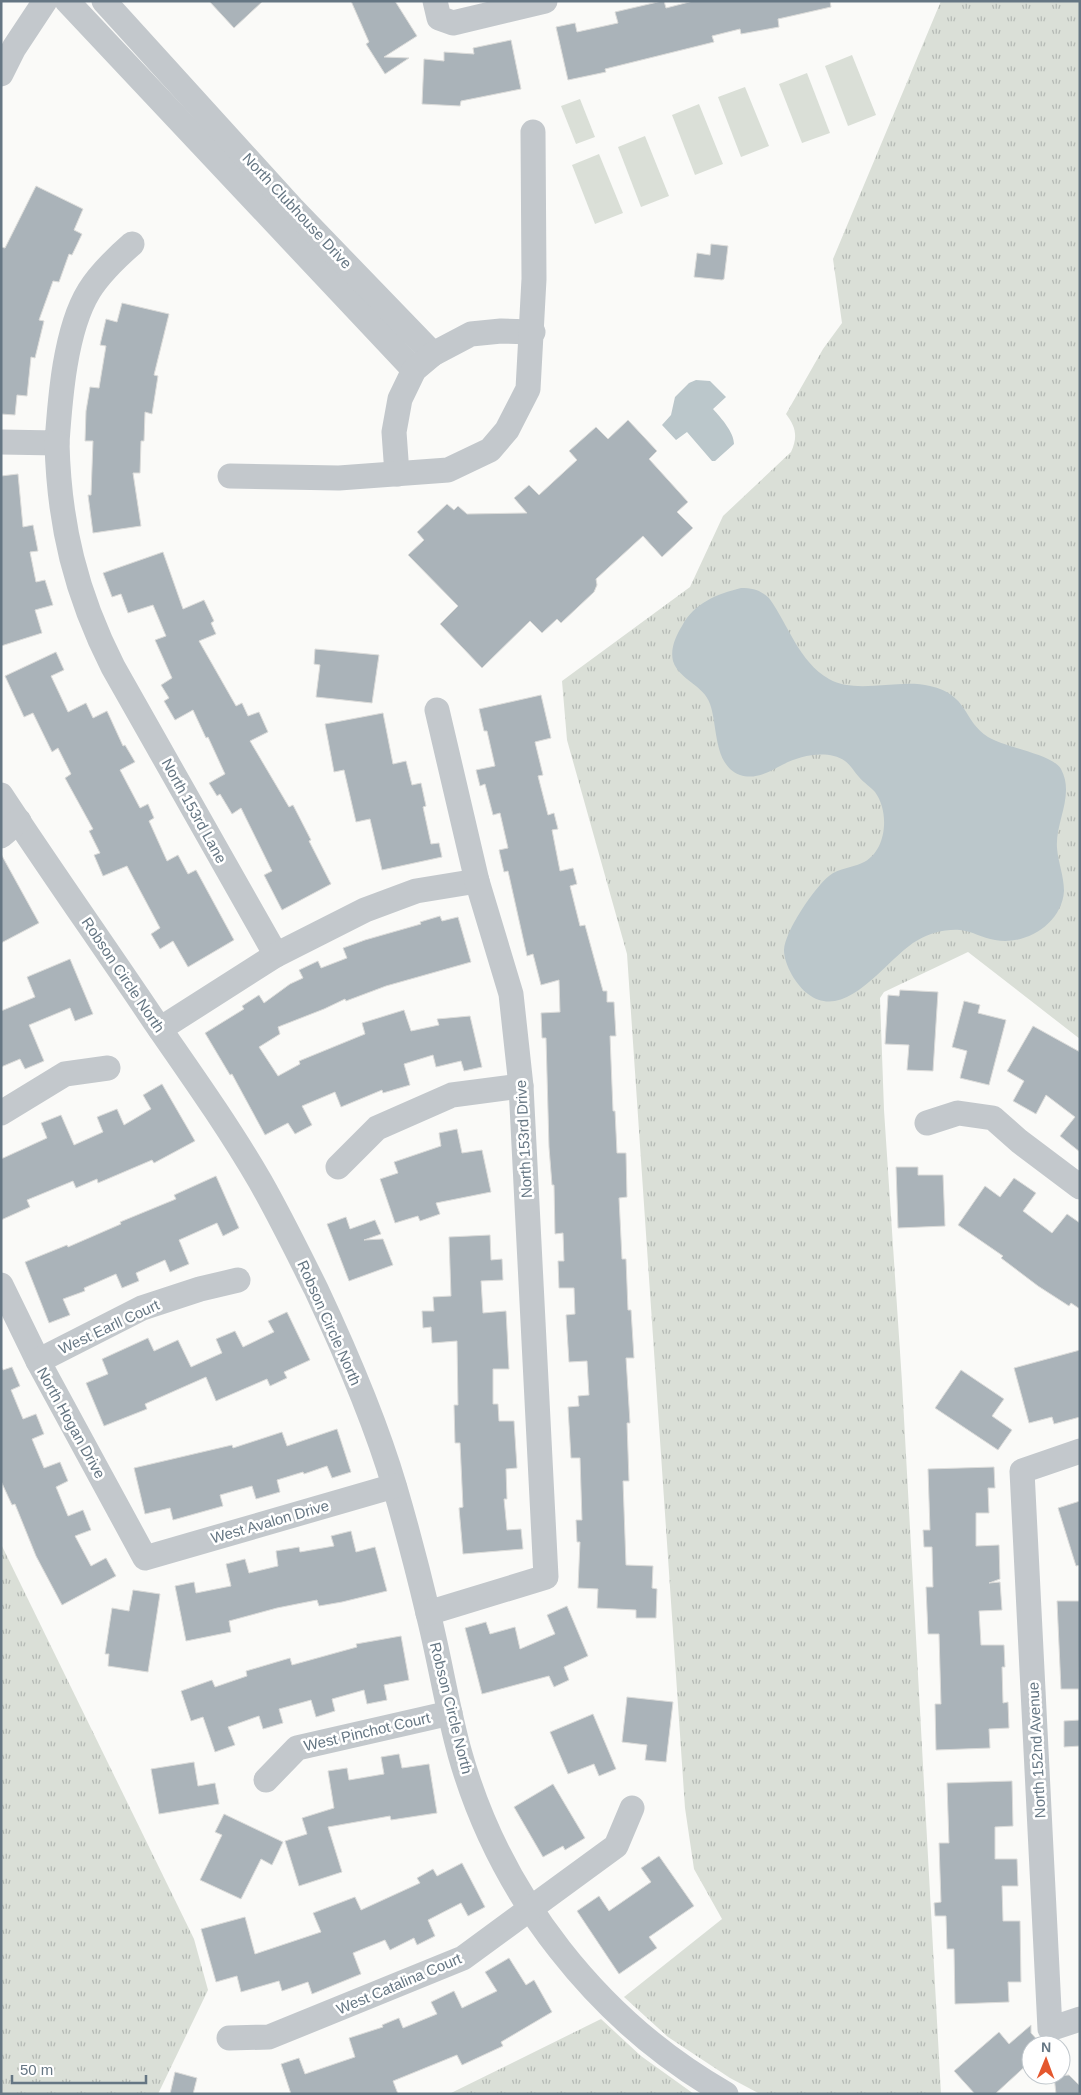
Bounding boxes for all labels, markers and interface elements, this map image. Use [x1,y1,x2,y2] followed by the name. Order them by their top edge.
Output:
[239,149,355,272] street label: North Clubhouse Drive
[159,756,230,866] street label: North 153rd Lane
[79,914,168,1035] street label: Robson Circle North
[512,1079,535,1199] street label: North 153rd Drive
[294,1258,365,1388] street label: Robson Circle North
[56,1295,162,1357] street label: West Earll Court
[34,1364,109,1481] street label: North Hogan Drive
[209,1497,331,1547] street label: West Avalon Drive
[427,1640,476,1775] street label: Robson Circle North
[1024,1681,1049,1819] street label: North 152nd Avenue
[302,1709,432,1754] street label: West Pinchot Court
[334,1949,465,2018] street label: West Catalina Court
[1021,2035,1071,2085] north arrow
[1041,2039,1051,2055] text: N
[12,2052,146,2084] scale bar
[20,2061,53,2078] text: 50 m

